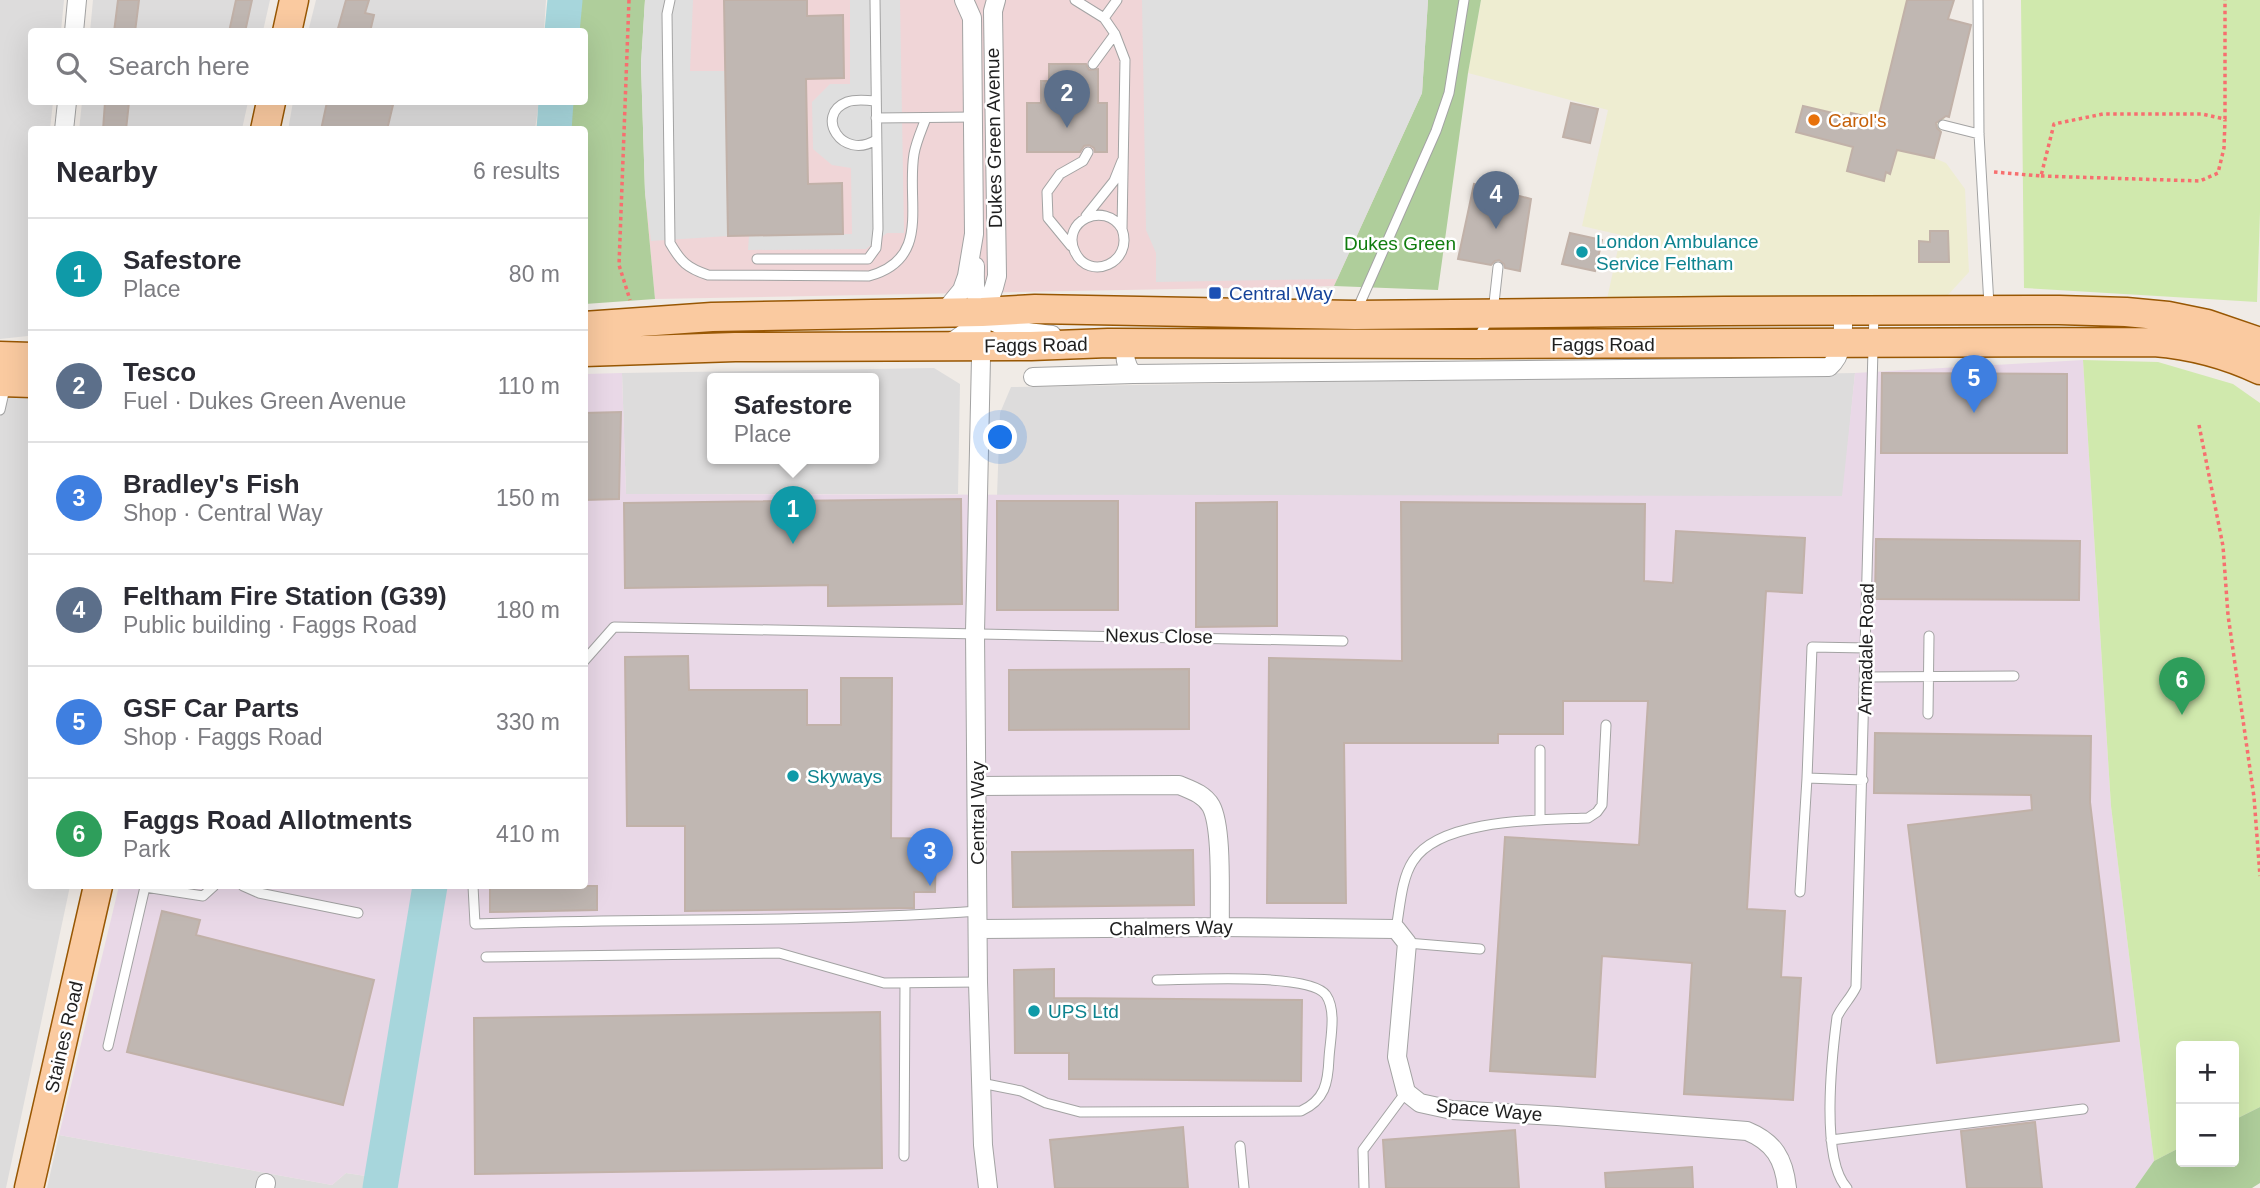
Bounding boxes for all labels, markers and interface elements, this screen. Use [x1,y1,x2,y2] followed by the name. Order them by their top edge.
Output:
[28,28,588,105] search box
[52,48,90,86] icon: search
[982,48,1006,228] street label: Dukes Green Avenue
[108,51,250,81] text: Search here
[1044,70,1090,128] pin: 2
[1828,110,1887,131] place label: Carol's
[1806,112,1822,128] marker: Carol's
[56,155,158,188] text: Nearby
[473,158,560,184] text: 6 results
[1473,171,1519,229] pin: 4
[1596,231,1759,274] place label: London Ambulance Service Feltham
[1344,233,1456,254] park label: Dukes Green
[1574,244,1590,260] marker: London Ambulance Service Feltham
[123,245,242,275] text: Safestore
[73,261,85,287] text: 1
[509,261,560,287] text: 80 m
[123,276,181,302] text: Place
[1229,283,1333,304] place label: Central Way
[1207,285,1223,301] marker: Central Way
[984,334,1088,356] street label: Faggs Road
[1551,334,1655,355] street label: Faggs Road
[1951,355,1997,413] pin: 5
[123,357,196,387] text: Tesco
[73,373,85,399] text: 2
[498,373,560,399] text: 110 m
[707,373,879,464] popup
[123,388,406,414] text: Fuel · Dukes Green Avenue
[734,390,852,420] text: Safestore
[983,420,1017,454] your location
[734,421,791,447] text: Place
[123,469,300,499] text: Bradley's Fish
[73,485,85,511] text: 3
[496,485,560,511] text: 150 m
[770,486,816,544] pin: 1
[123,500,323,526] text: Shop · Central Way
[123,581,447,611] text: Feltham Fire Station (G39)
[1854,583,1878,715] street label: Armadale Road
[73,597,85,623] text: 4
[496,597,560,623] text: 180 m
[123,612,417,638] text: Public building · Faggs Road
[1105,625,1213,647] street label: Nexus Close
[2159,657,2205,715] pin: 6
[123,693,299,723] text: GSF Car Parts
[73,709,85,735] text: 5
[496,709,560,735] text: 330 m
[123,724,322,750] text: Shop · Faggs Road
[967,761,988,865] street label: Central Way
[807,766,882,787] place label: Skyways
[785,768,801,784] marker: Skyways
[123,805,412,835] text: Faggs Road Allotments
[73,821,85,847] text: 6
[496,821,560,847] text: 410 m
[907,828,953,886] pin: 3
[123,836,170,862] text: Park
[1109,916,1234,940] street label: Chalmers Way
[41,979,87,1095] street label: Staines Road
[1048,1001,1119,1022] place label: UPS Ltd
[1026,1003,1042,1019] marker: UPS Ltd
[2176,1041,2239,1167] map controls
[2176,1041,2239,1104] button: +
[1435,1095,1543,1125] street label: Space Waye
[2176,1104,2239,1167] button: −

